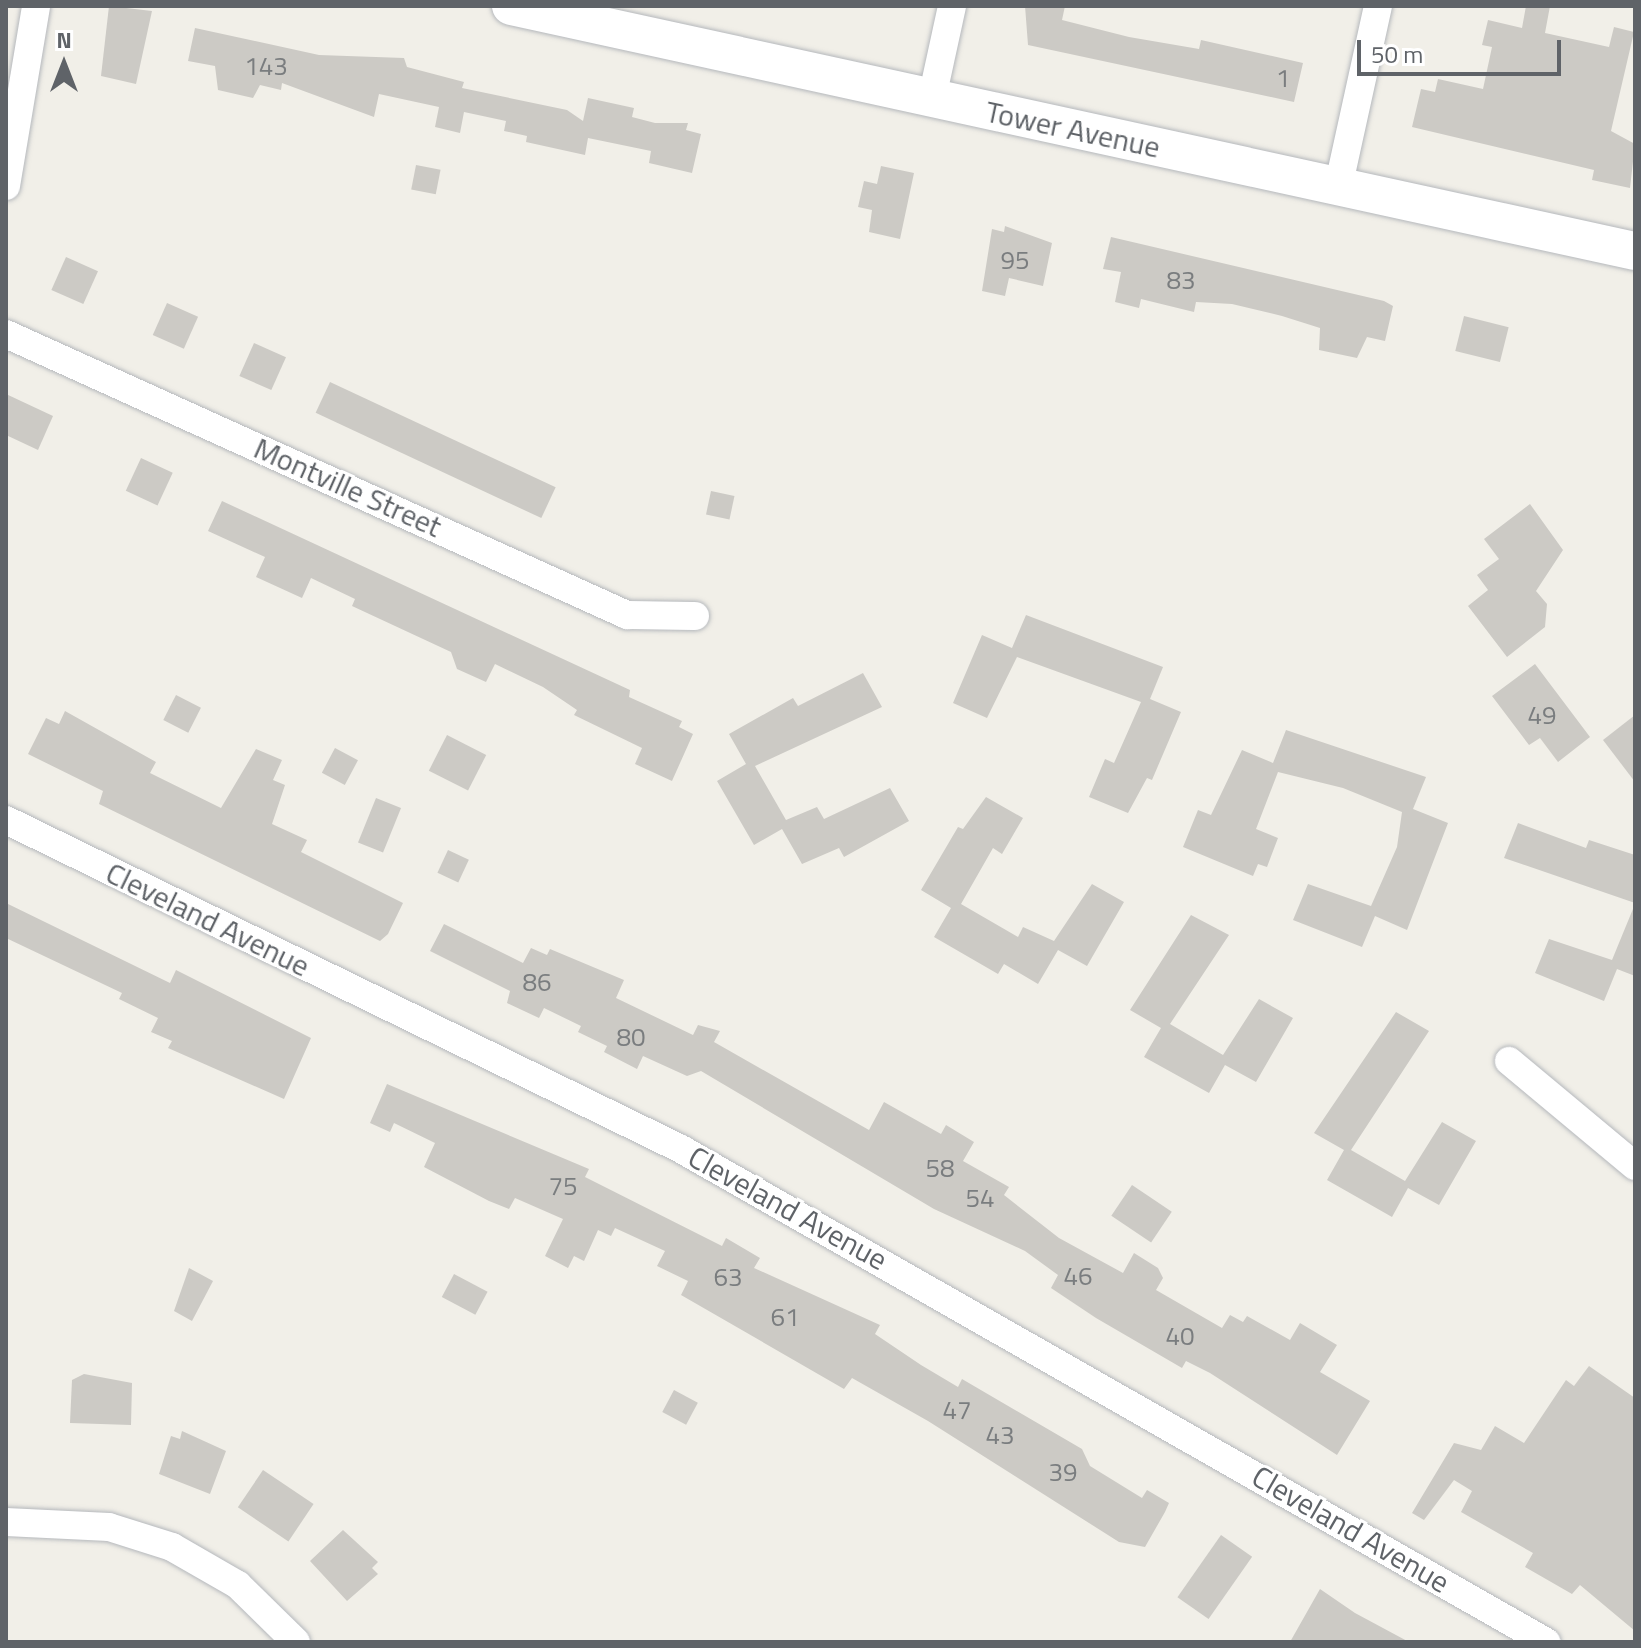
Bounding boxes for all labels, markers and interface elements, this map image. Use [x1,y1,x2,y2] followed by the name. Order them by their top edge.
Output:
[56,23,72,57] text: N
[24,24,104,104] north arrow
[1361,24,1565,74] scale bar
[1371,36,1423,72] text: 50 m
[244,50,288,82] house number: 143
[1276,62,1290,94] house number: 1
[982,93,1164,165] street label: Tower Avenue
[1000,244,1030,276] house number: 95
[1166,264,1196,296] house number: 83
[249,430,447,544] street label: Montville Street
[1527,699,1557,731] house number: 49
[100,854,316,984] street label: Cleveland Avenue
[522,966,552,998] house number: 86
[616,1021,646,1053] house number: 80
[682,1138,894,1278] street label: Cleveland Avenue
[925,1152,955,1184] house number: 58
[548,1170,578,1202] house number: 75
[965,1182,995,1214] house number: 54
[1063,1260,1093,1292] house number: 46
[713,1261,743,1293] house number: 63
[770,1301,800,1333] house number: 61
[1165,1320,1195,1352] house number: 40
[942,1394,972,1426] house number: 47
[985,1419,1015,1451] house number: 43
[1048,1456,1078,1488] house number: 39
[1246,1458,1456,1600] street label: Cleveland Avenue

